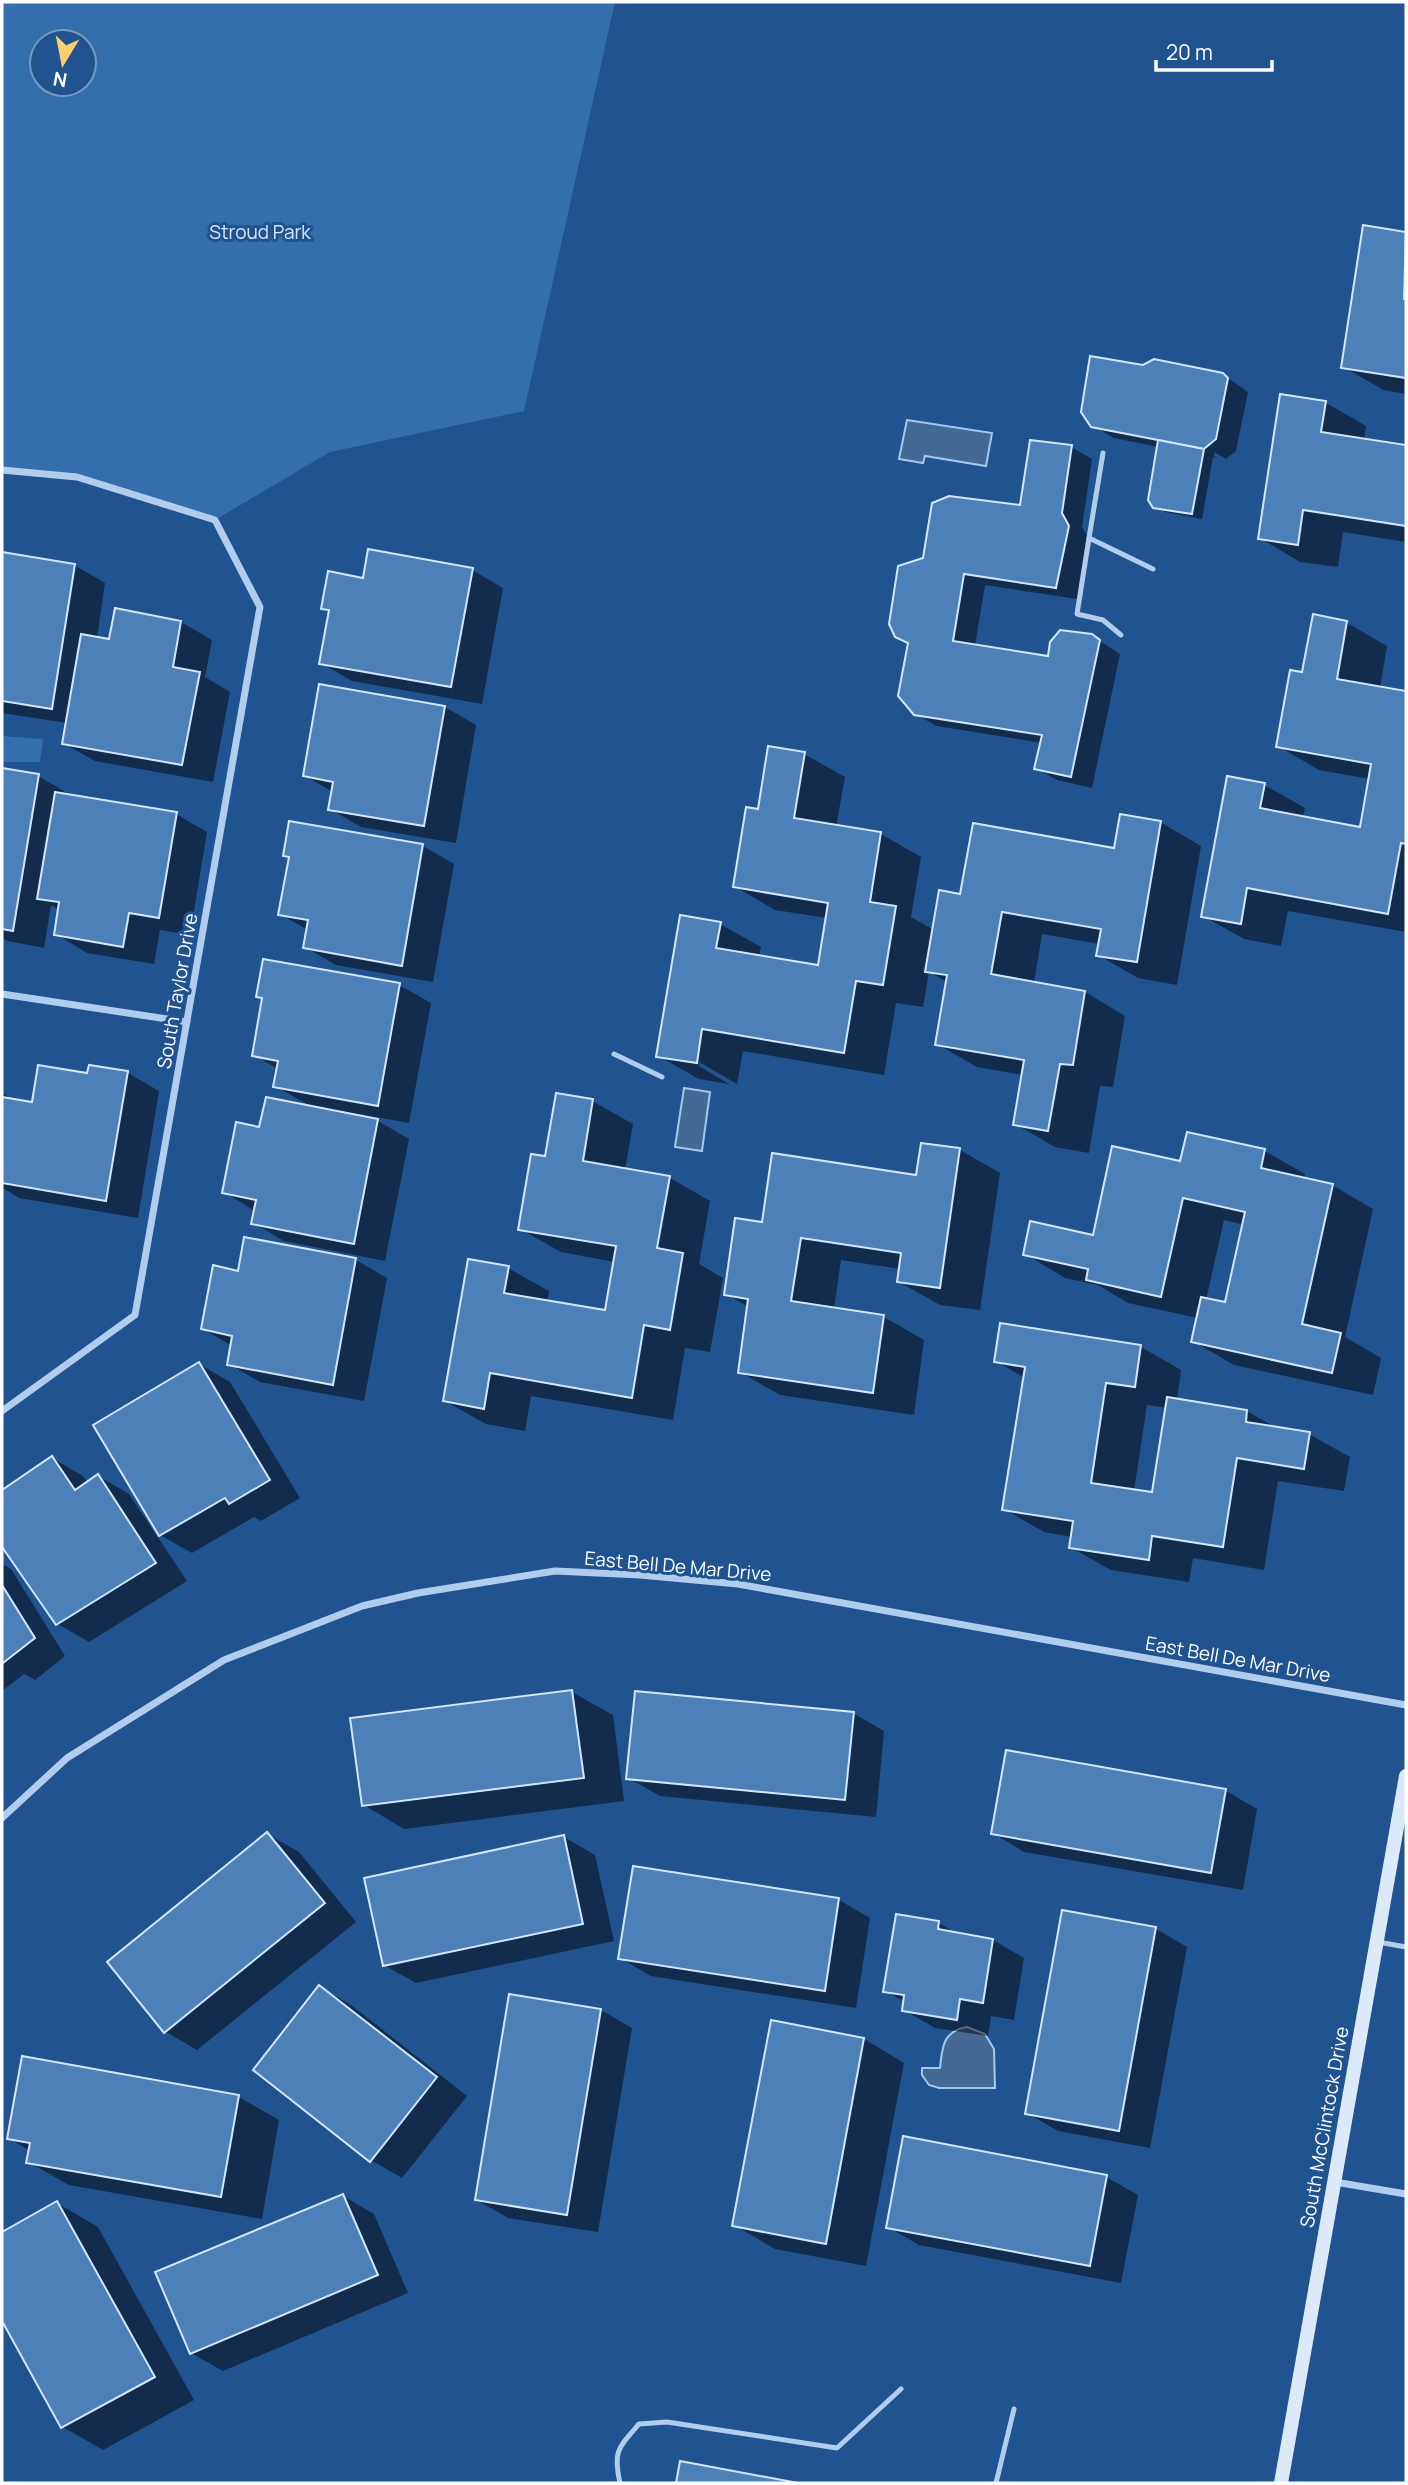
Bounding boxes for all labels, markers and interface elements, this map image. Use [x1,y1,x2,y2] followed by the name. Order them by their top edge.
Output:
[28,28,98,98] north arrow
[1156,28,1272,72] scale bar
[1166,38,1213,66] text: 20 m
[51,66,69,94] text: N
[209,219,311,245] park label: Stroud Park
[151,911,203,1071] street label: South Taylor Drive
[583,1545,773,1587] street label: East Bell De Mar Drive
[1143,1630,1333,1688] street label: East Bell De Mar Drive
[1294,2024,1354,2230] street label: South McClintock Drive

